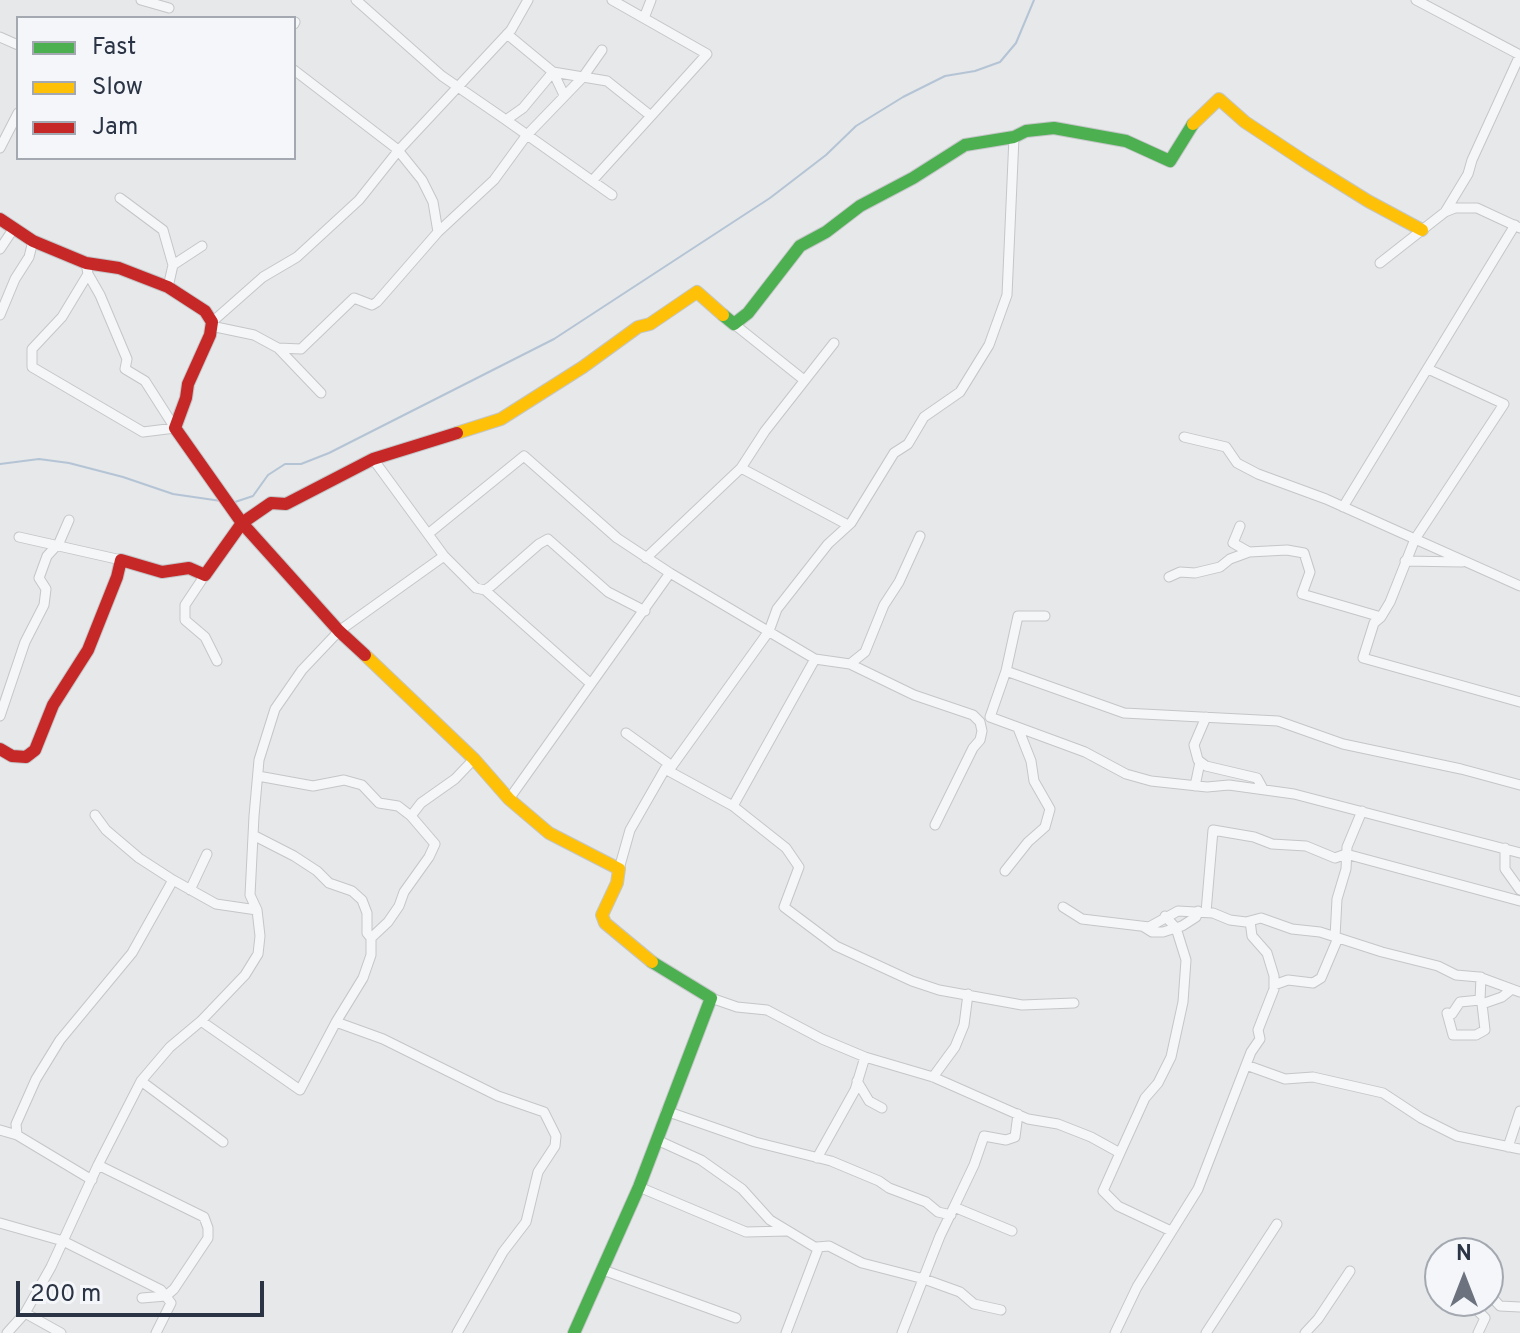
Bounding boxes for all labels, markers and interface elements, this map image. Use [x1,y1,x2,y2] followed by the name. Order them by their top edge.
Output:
[16,16,296,160] legend
[92,33,136,63] text: Fast
[92,73,143,103] text: Slow
[92,113,138,143] text: Jam
[1424,1237,1504,1317] north arrow
[1456,1241,1472,1268] text: N
[20,1265,268,1315] scale bar
[30,1280,101,1310] text: 200 m

